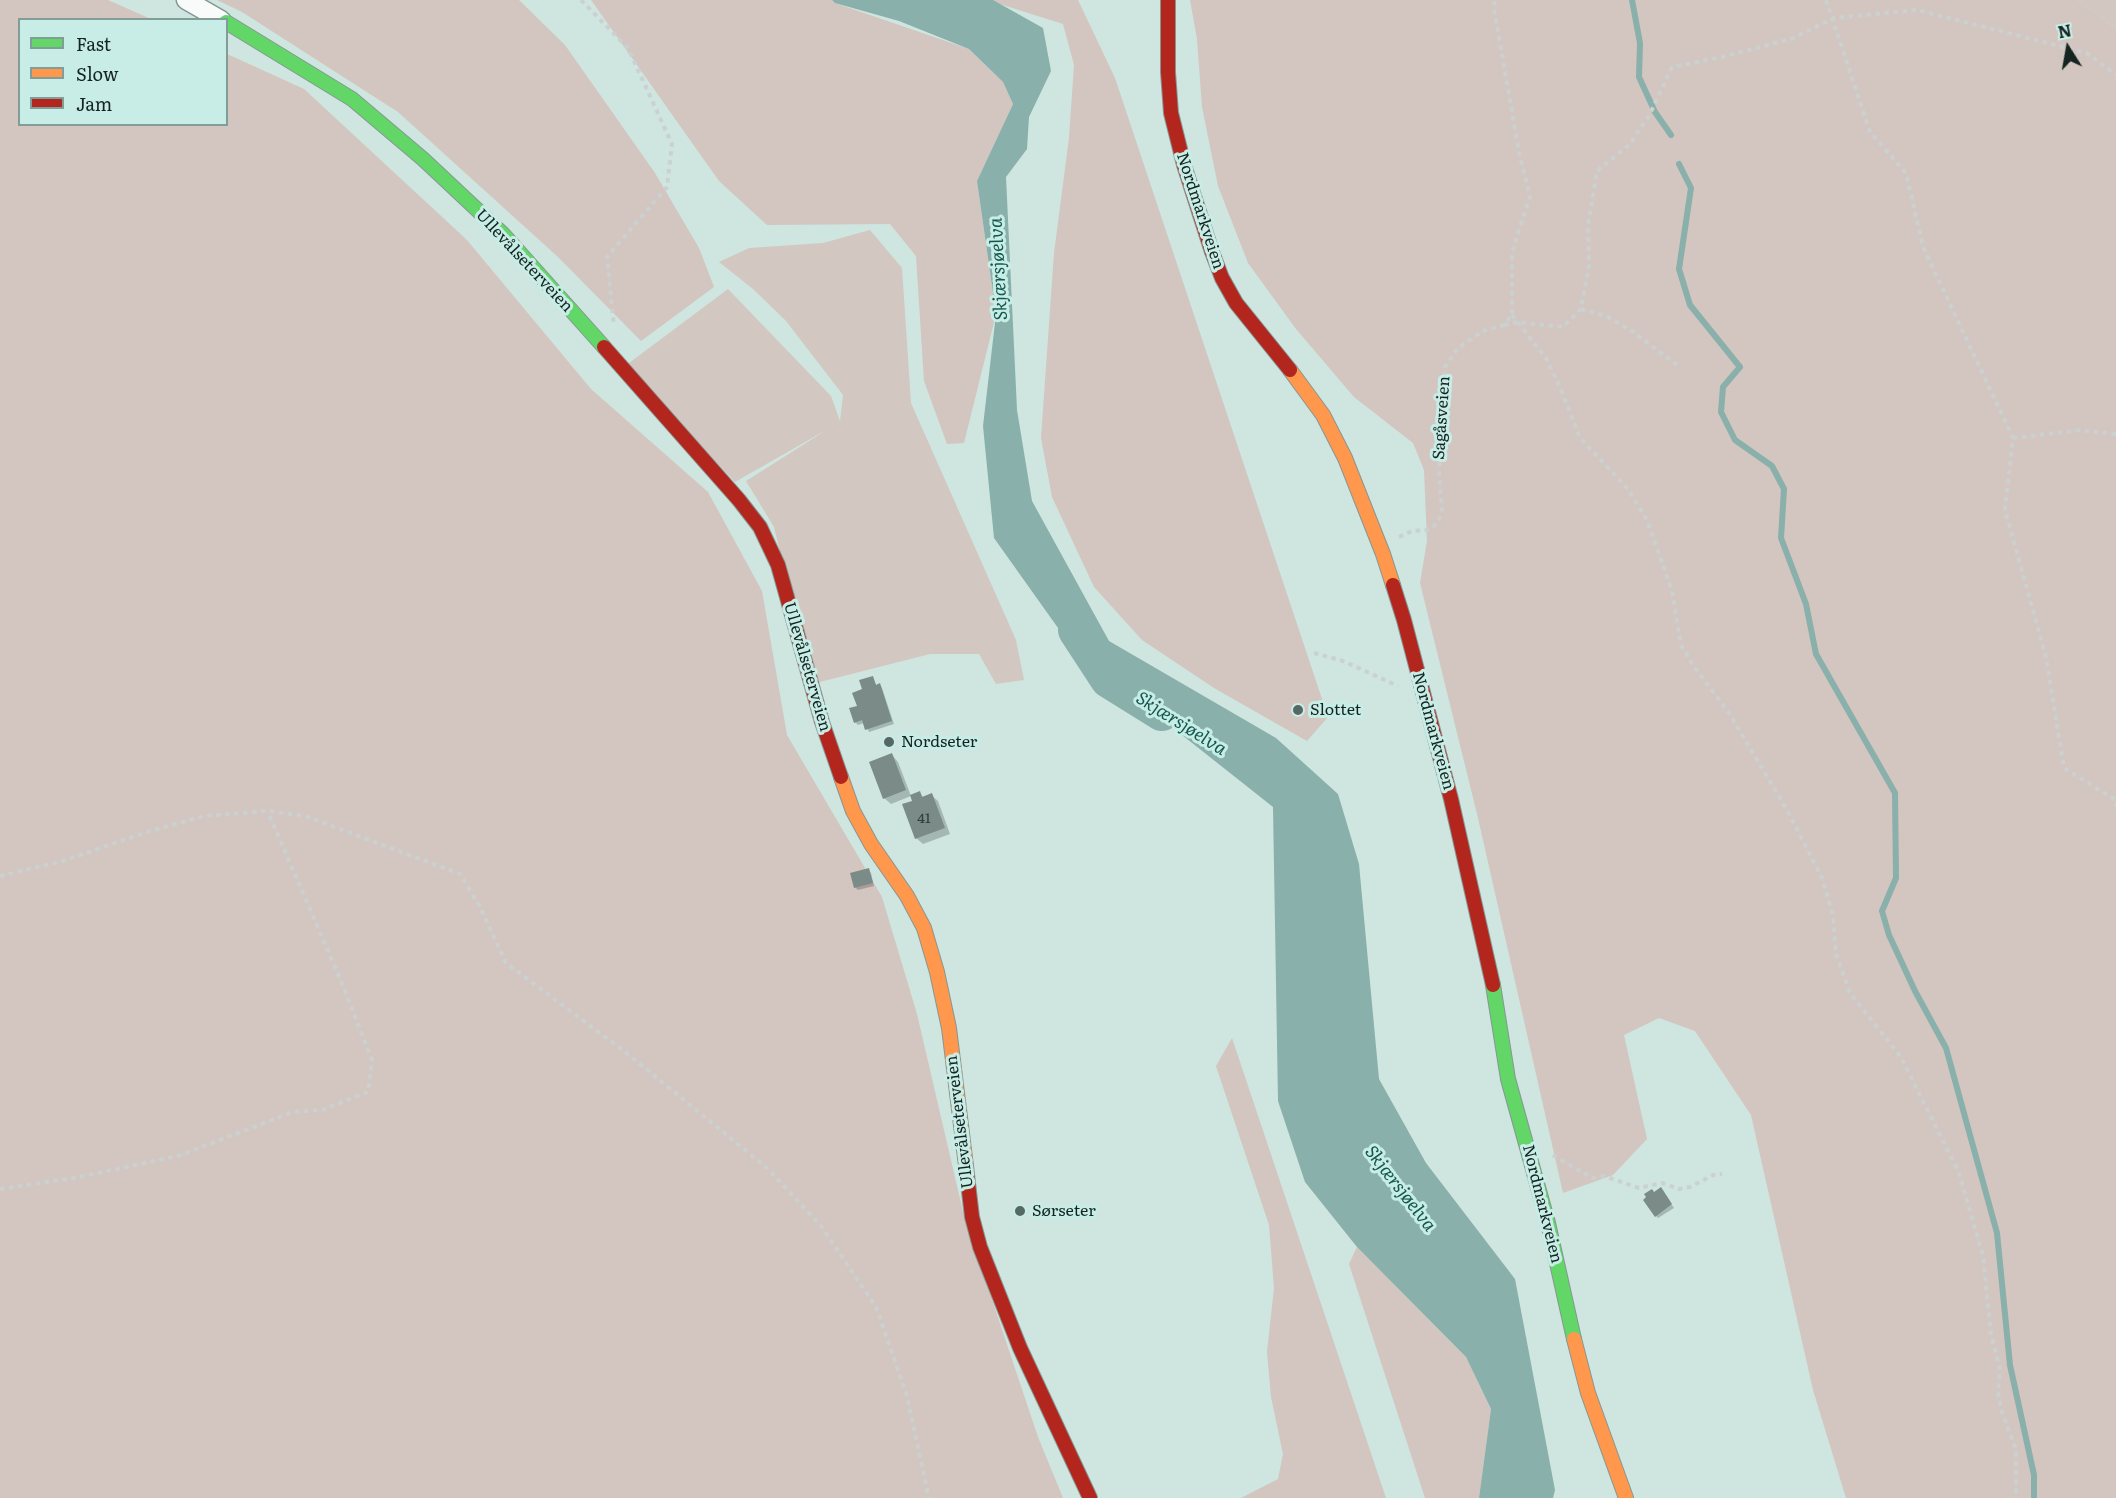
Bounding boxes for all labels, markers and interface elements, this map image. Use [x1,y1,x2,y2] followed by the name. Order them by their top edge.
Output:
[2056,17,2073,43] text: N
[18,18,228,126] legend
[2038,18,2098,78] north arrow
[76,30,111,57] text: Fast
[76,60,118,87] text: Slow
[76,90,112,117] text: Jam
[1172,150,1228,272] street label: Nordmarkveien
[471,206,577,316] street label: Ullevålseterveien
[986,217,1012,321] water label: Skjærsjøelva
[1430,376,1454,460] street label: Sagåsveien
[779,600,835,734] street label: Ullevålseterveien
[1408,670,1458,792] street label: Nordmarkveien
[1132,688,1230,760] water label: Skjærsjøelva
[1310,700,1361,720] place label: Slottet
[1291,703,1305,717] marker: Slottet
[901,732,977,752] place label: Nordseter
[882,735,896,749] marker: Nordseter
[917,811,931,827] house number: 41
[942,1055,978,1189] street label: Ullevålseterveien
[1360,1142,1440,1236] water label: Skjærsjøelva
[1518,1143,1566,1265] street label: Nordmarkveien
[1032,1201,1096,1221] place label: Sørseter
[1013,1204,1027,1218] marker: Sørseter

